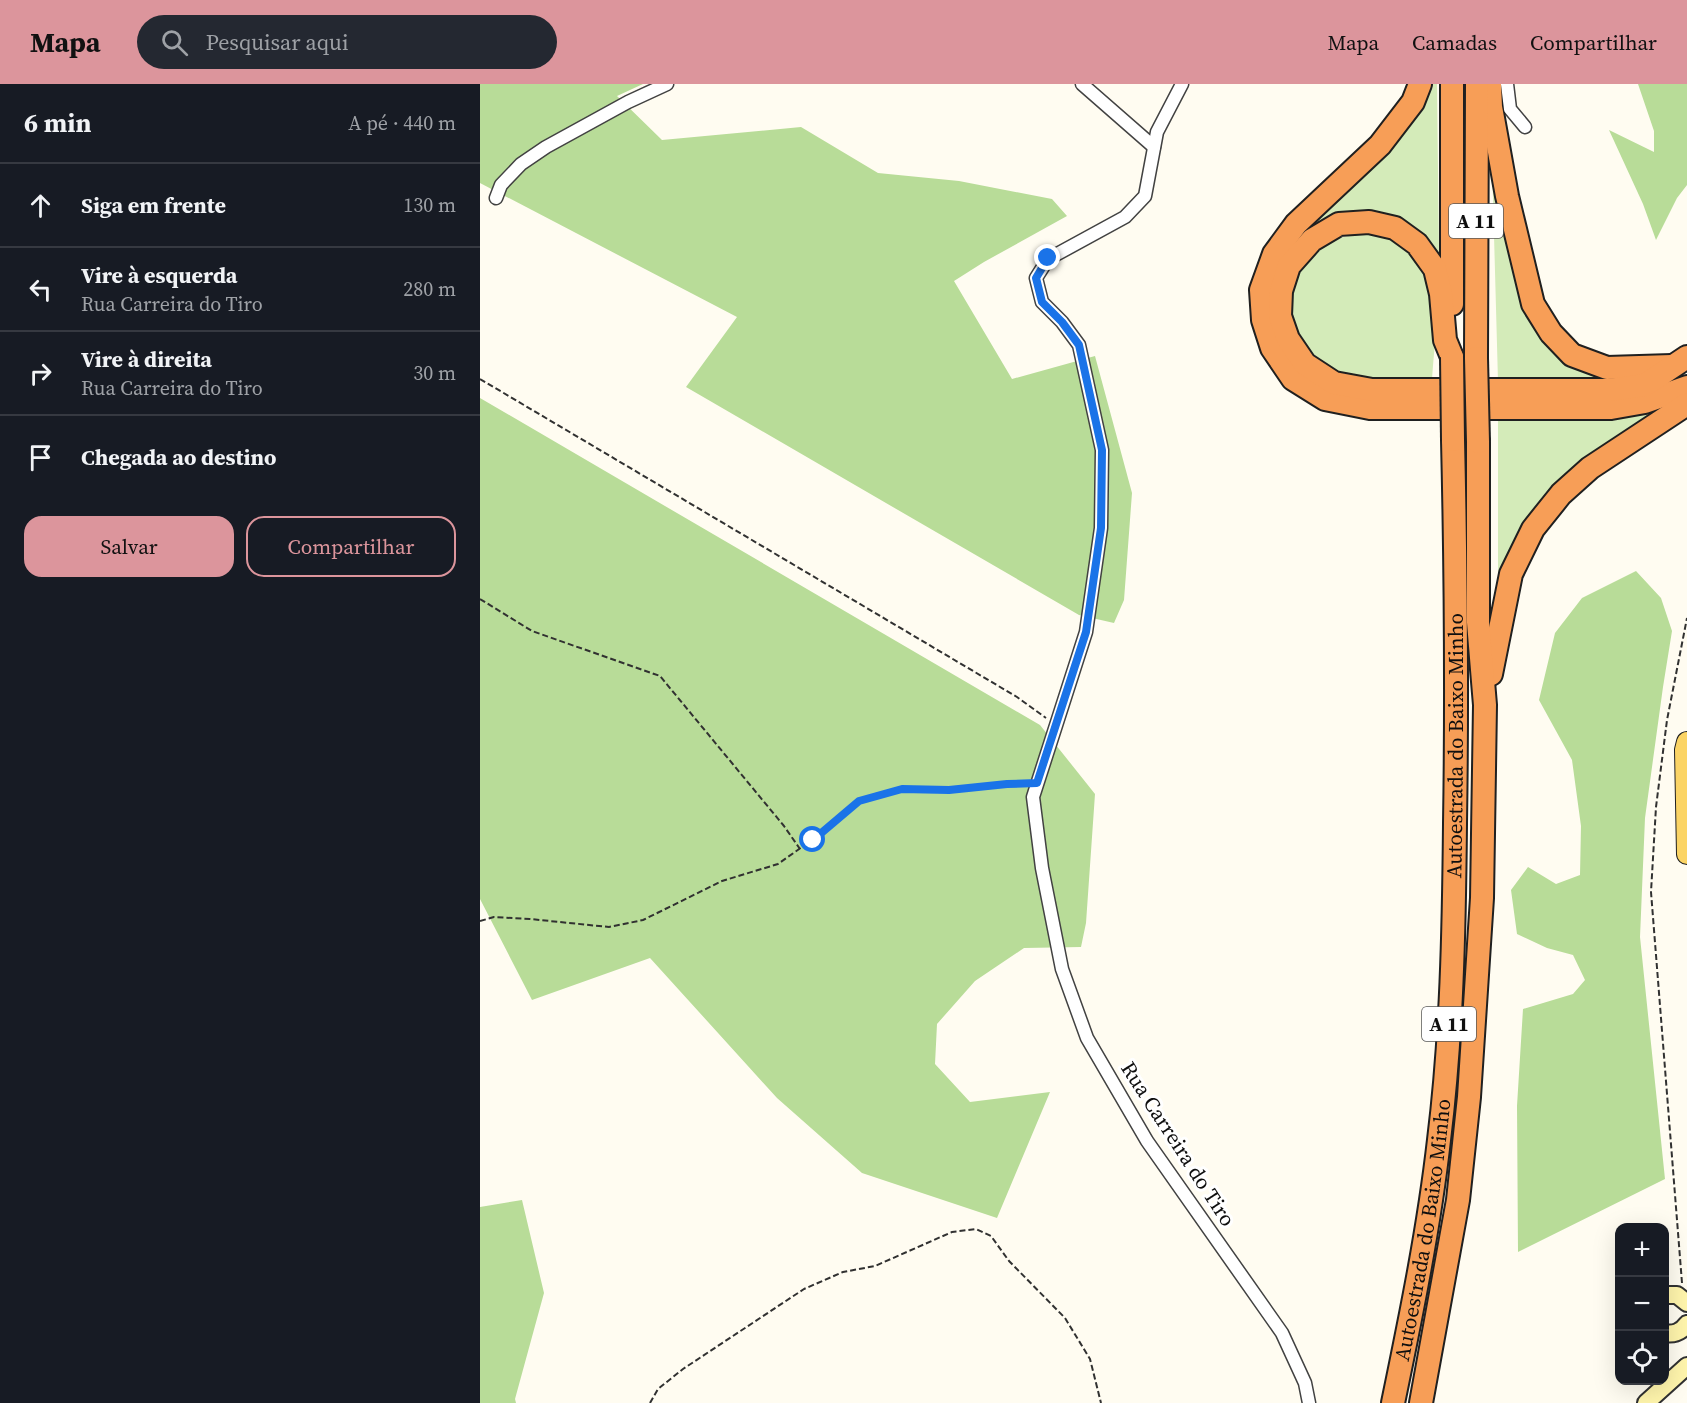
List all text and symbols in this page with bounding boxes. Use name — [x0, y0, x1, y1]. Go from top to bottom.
search box — [137, 15, 557, 69]
text: Mapa — [30, 23, 101, 61]
icon: search — [158, 26, 191, 59]
text: Pesquisar aqui — [206, 27, 348, 57]
text: Mapa — [1327, 28, 1379, 57]
text: Camadas — [1412, 28, 1497, 57]
text: Compartilhar — [1530, 28, 1657, 57]
text: 6 min — [24, 105, 91, 141]
text: A pé · 440 m — [348, 109, 456, 137]
icon: ahead — [24, 189, 57, 222]
text: Siga em frente — [81, 190, 226, 220]
text: 130 m — [403, 191, 456, 219]
road number: A 11 — [1449, 204, 1503, 238]
route end — [1034, 244, 1060, 270]
text: Vire à esquerda — [81, 260, 237, 290]
icon: left — [24, 273, 57, 306]
text: 280 m — [403, 275, 456, 303]
text: Rua Carreira do Tiro — [81, 290, 263, 318]
text: Vire à direita — [81, 344, 212, 374]
icon: right — [24, 357, 57, 390]
text: 30 m — [413, 359, 456, 387]
text: Rua Carreira do Tiro — [81, 374, 263, 402]
icon: arrive — [24, 441, 57, 474]
text: Chegada ao destino — [81, 442, 276, 472]
button: Salvar — [24, 516, 234, 577]
button: Compartilhar — [246, 516, 456, 577]
street label: Autoestrada do Baixo Minho — [1439, 613, 1470, 878]
route start — [799, 826, 825, 852]
road number: A 11 — [1422, 1007, 1476, 1041]
street label: Rua Carreira do Tiro — [1114, 1056, 1243, 1232]
street label: Autoestrada do Baixo Minho — [1387, 1097, 1457, 1363]
map controls — [1615, 1223, 1669, 1385]
button: + — [1615, 1223, 1669, 1277]
button: − — [1615, 1277, 1669, 1331]
button: locate — [1615, 1331, 1669, 1385]

